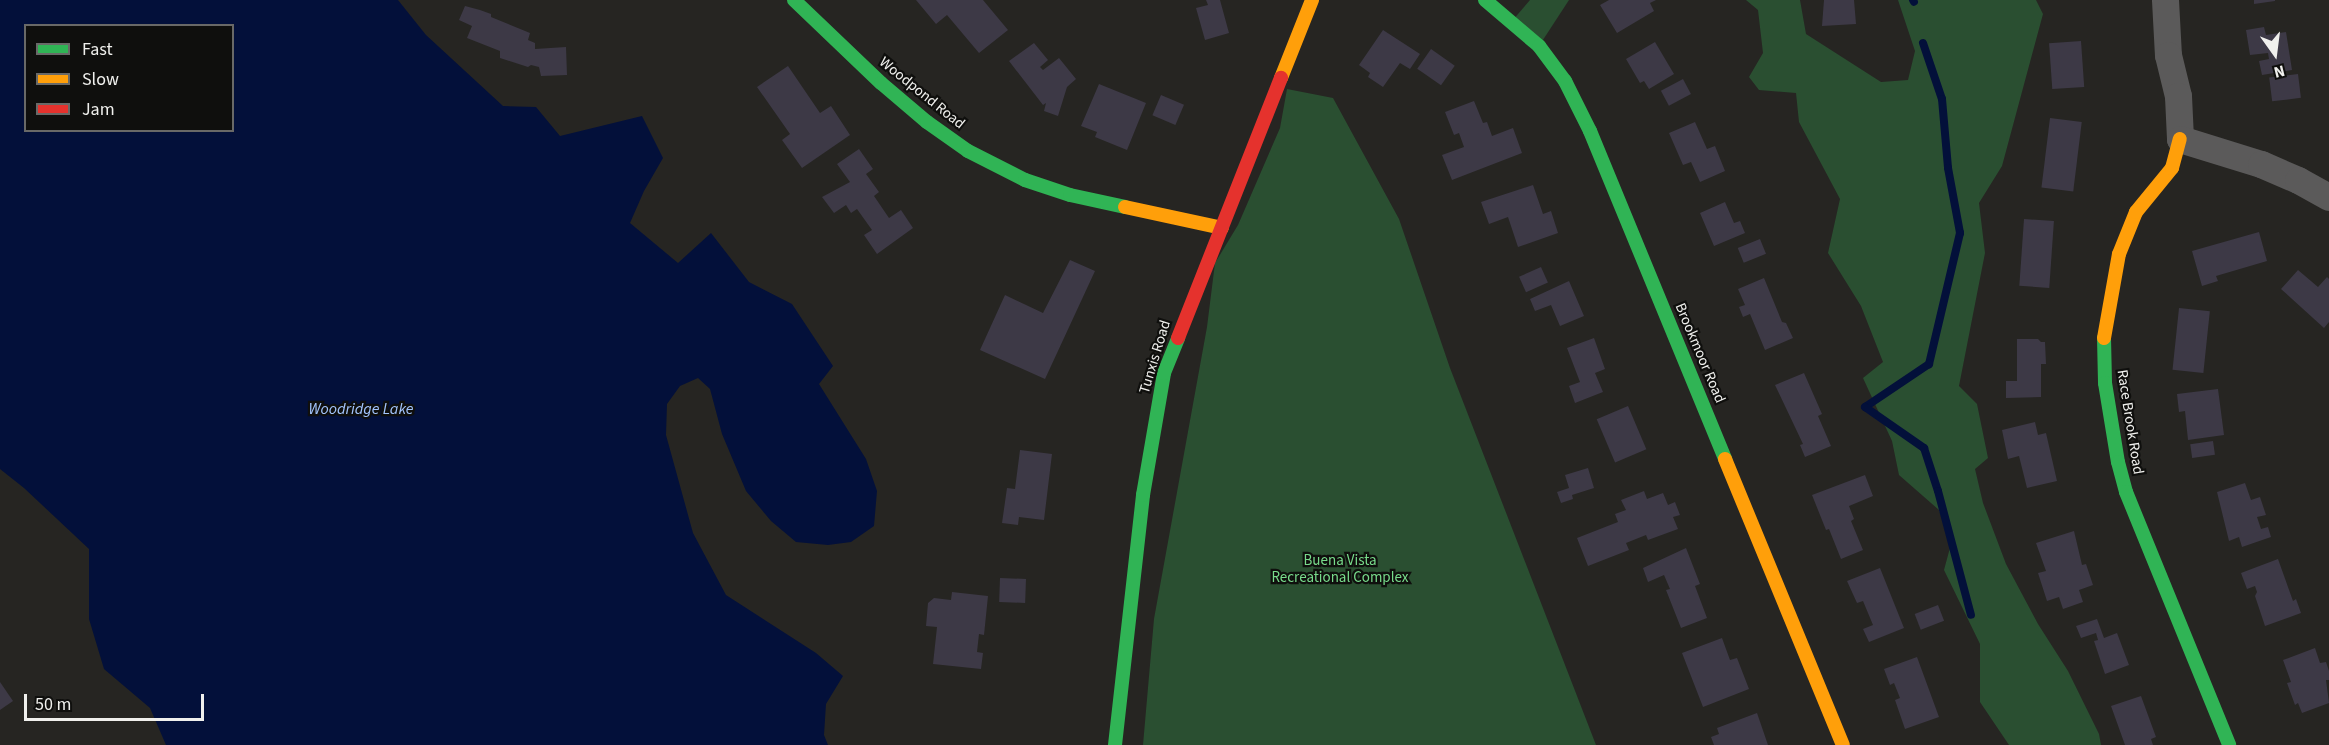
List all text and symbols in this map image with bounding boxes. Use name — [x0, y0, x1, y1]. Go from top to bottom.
legend — [24, 24, 234, 132]
north arrow — [2245, 24, 2305, 84]
text: Fast — [82, 37, 113, 62]
street label: Woodpond Road — [876, 53, 968, 133]
text: N — [2272, 60, 2287, 83]
text: Slow — [82, 67, 119, 92]
text: Jam — [82, 97, 115, 122]
street label: Brookmoor Road — [1671, 300, 1729, 406]
street label: Tunxis Road — [1135, 318, 1175, 396]
street label: Race Brook Road — [2113, 368, 2147, 476]
water label: Woodridge Lake — [309, 399, 413, 419]
park label: Buena Vista Recreational Complex — [1271, 551, 1409, 586]
scale bar — [27, 682, 207, 720]
text: 50 m — [35, 692, 71, 717]

